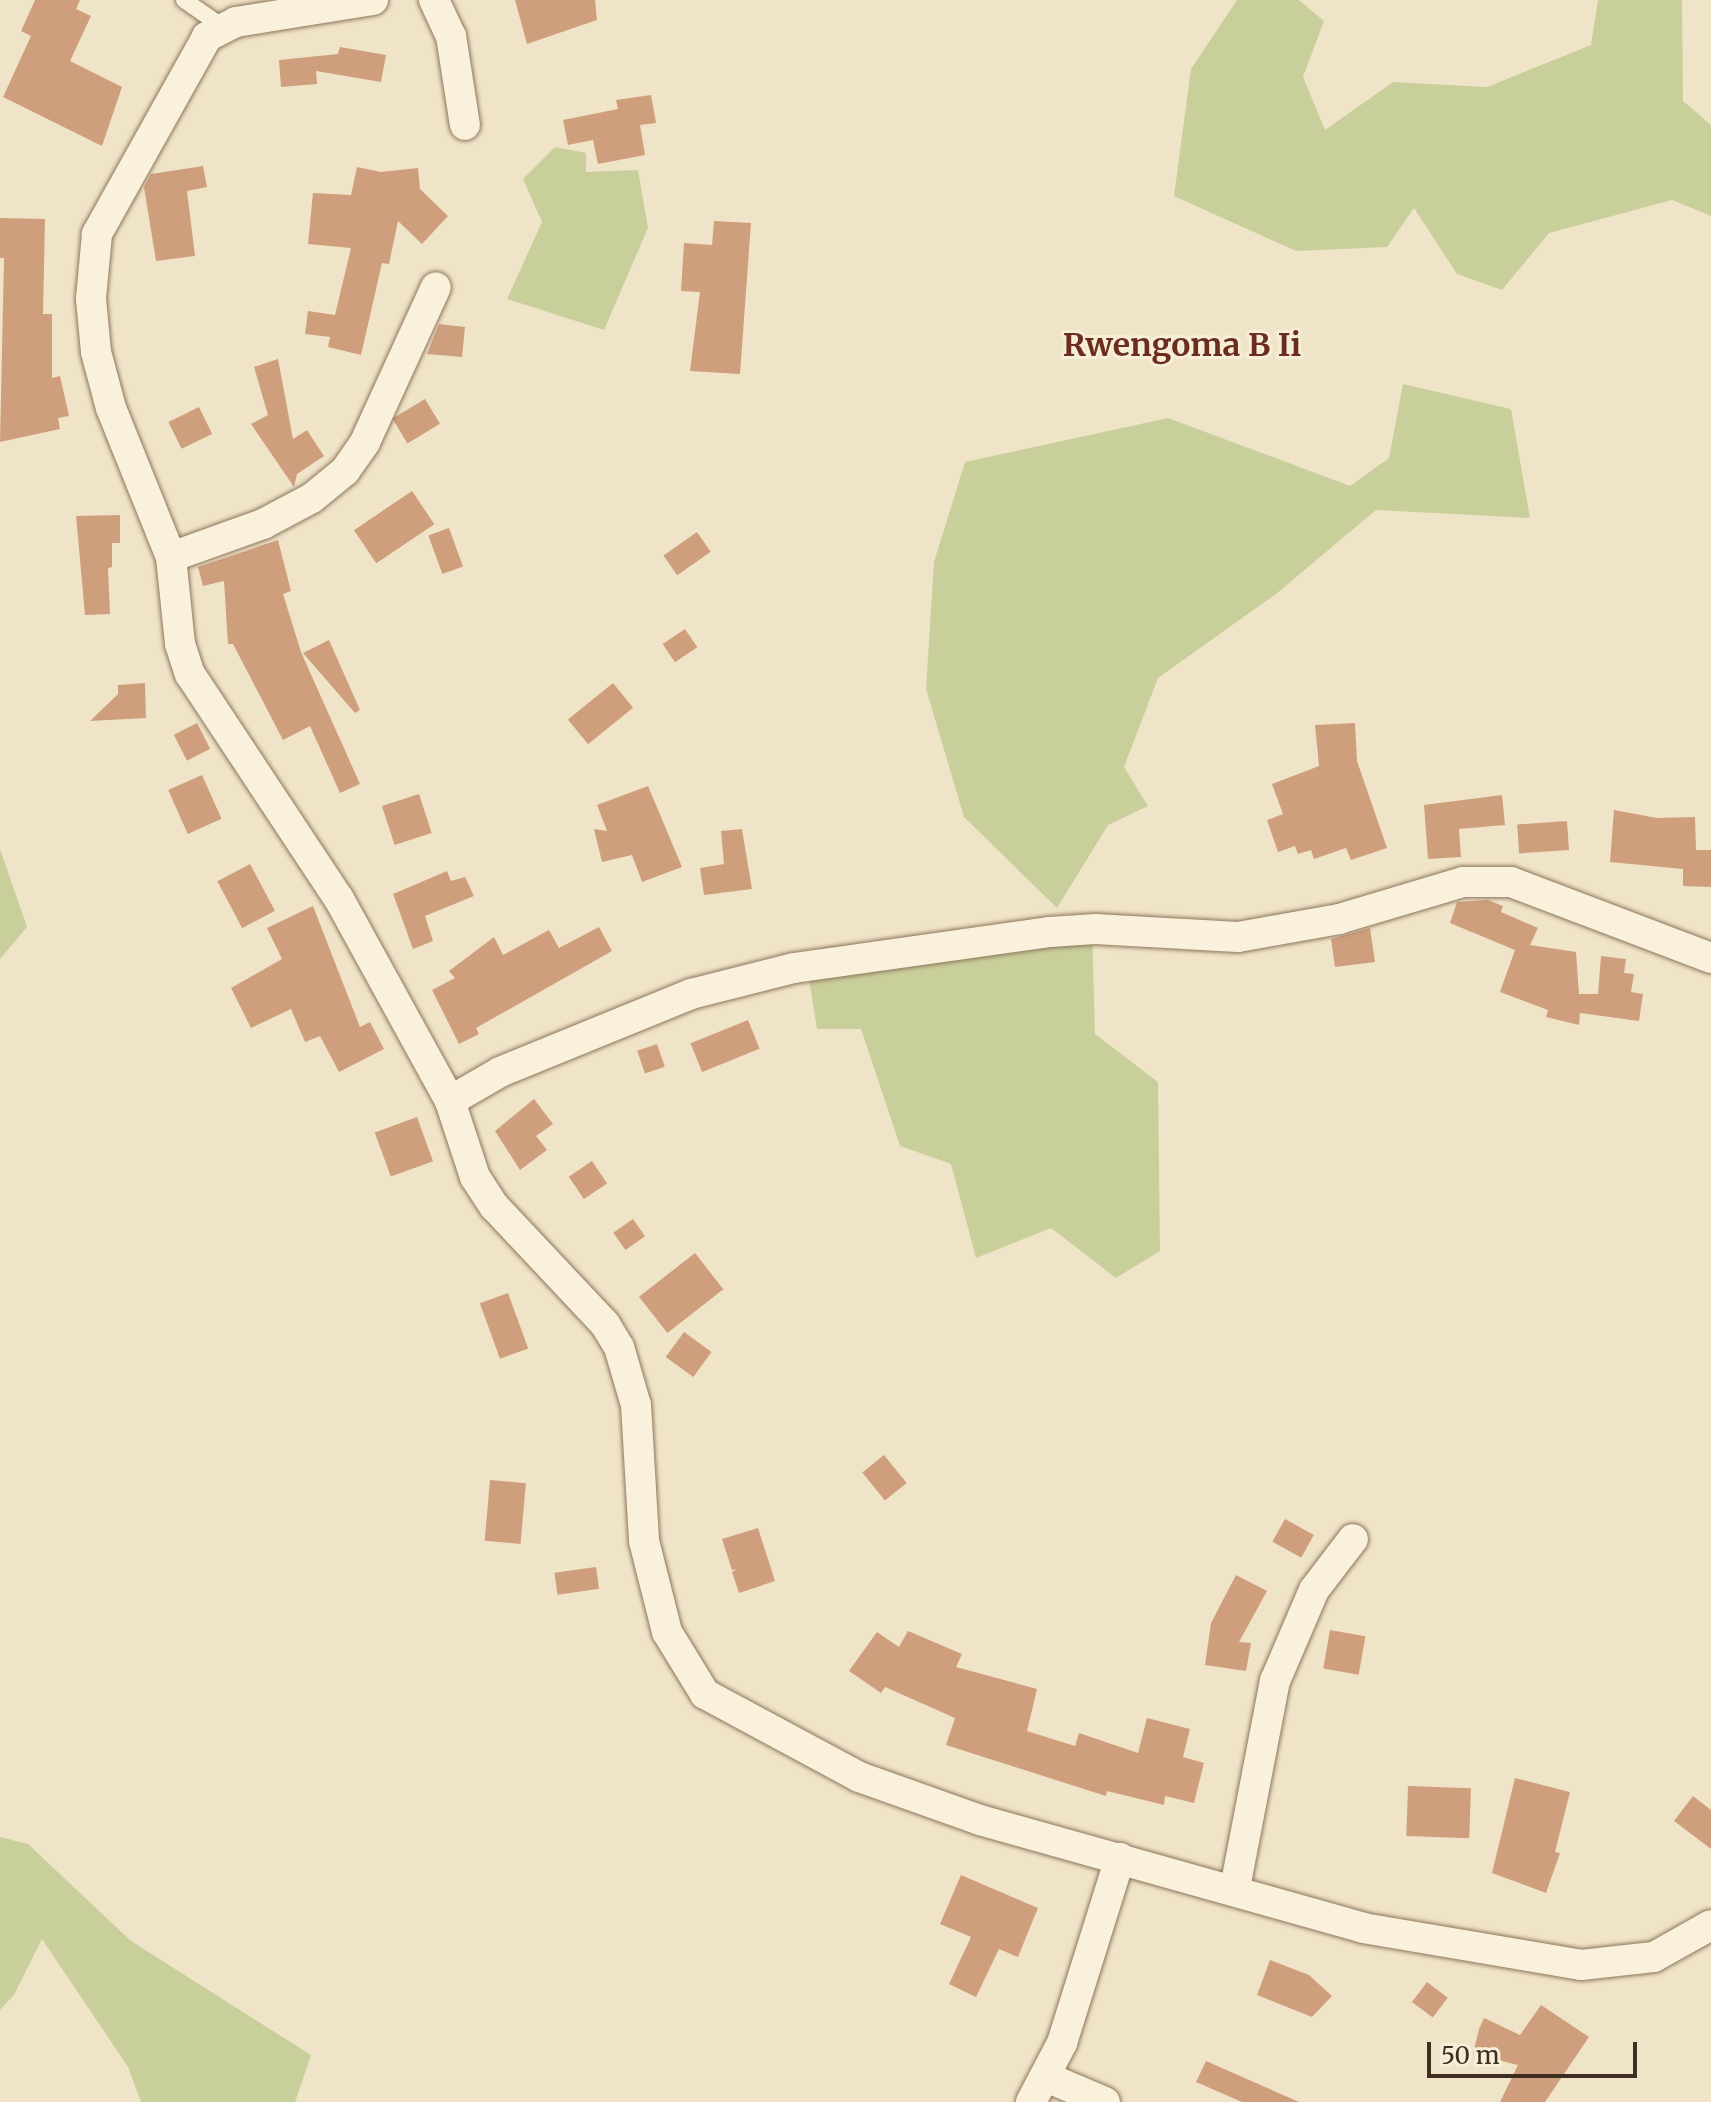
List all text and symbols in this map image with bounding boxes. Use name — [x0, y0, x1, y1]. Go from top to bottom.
district label: Rwengoma B Ii — [1063, 326, 1301, 364]
scale bar — [1431, 2026, 1641, 2076]
text: 50 m — [1441, 2040, 1500, 2071]

